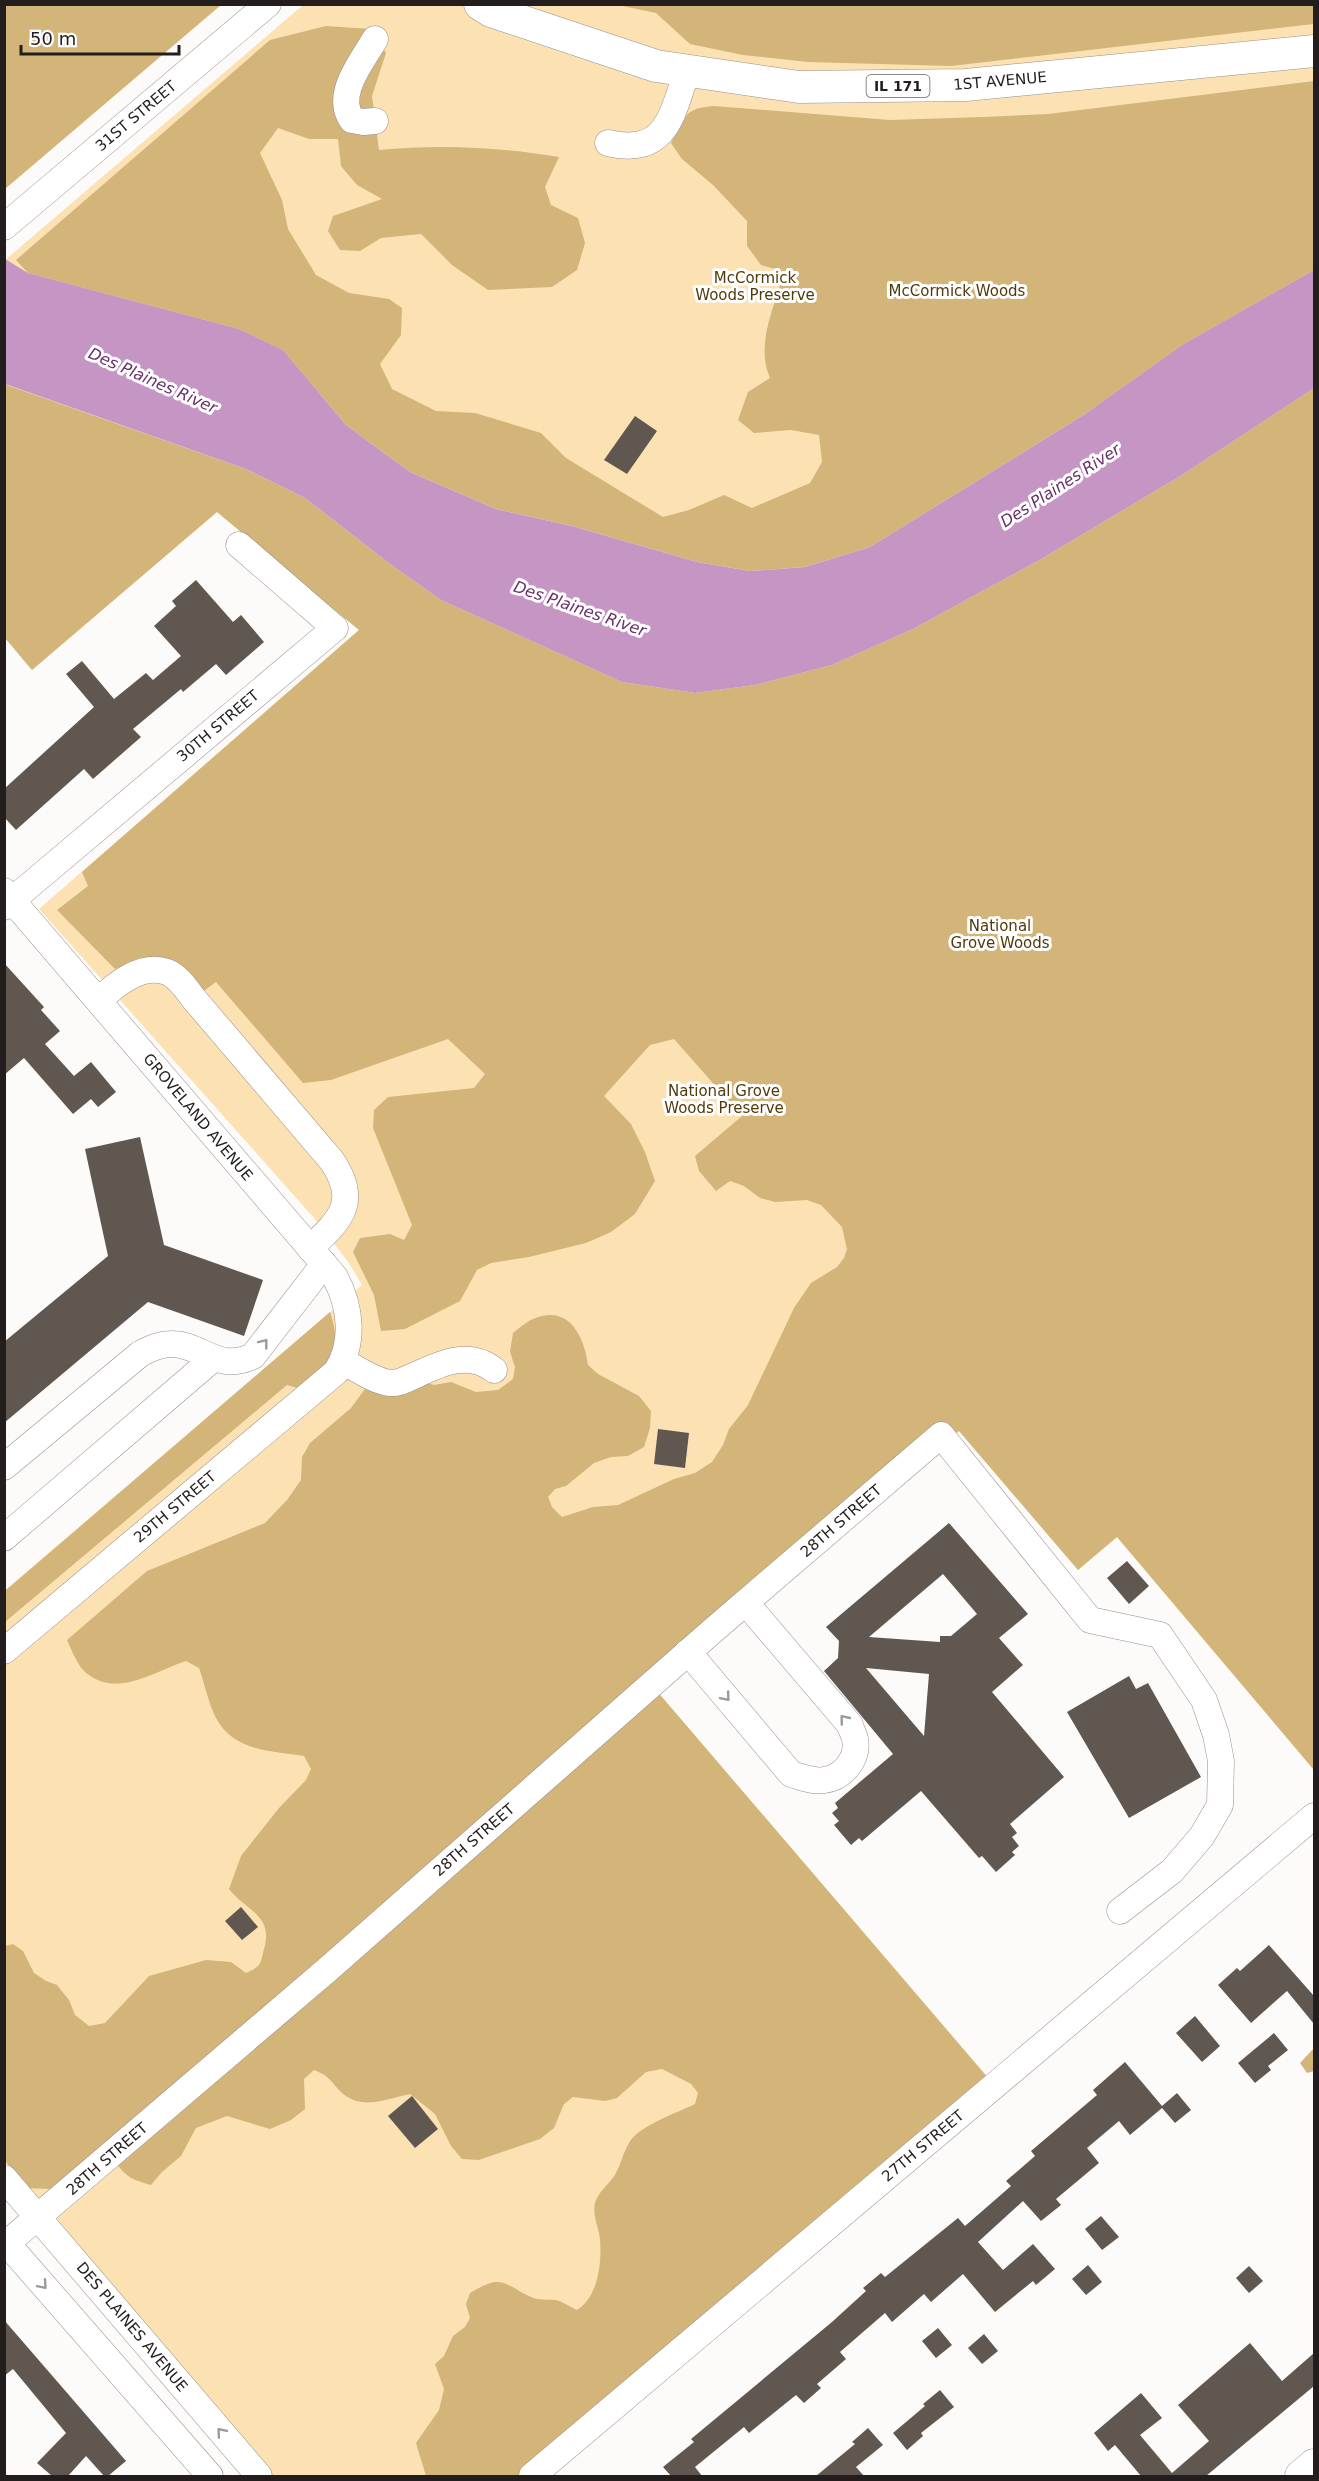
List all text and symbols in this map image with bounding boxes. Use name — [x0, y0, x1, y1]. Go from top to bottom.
scale bar — [21, 18, 178, 56]
text: 50 m — [30, 28, 76, 49]
street label: 1ST AVENUE — [953, 68, 1047, 94]
road number: IL 171 — [866, 75, 930, 97]
street label: 31ST STREET — [92, 77, 181, 155]
park label: McCormick Woods Preserve — [695, 269, 815, 304]
park label: McCormick Woods — [889, 282, 1026, 300]
water label: Des Plaines River — [86, 344, 221, 418]
water label: Des Plaines River — [997, 439, 1125, 531]
water label: Des Plaines River — [511, 577, 650, 641]
street label: 30TH STREET — [173, 686, 263, 766]
park label: National Grove Woods — [950, 917, 1050, 952]
street label: GROVELAND AVENUE — [140, 1050, 256, 1184]
park label: National Grove Woods Preserve — [664, 1082, 784, 1117]
one-way arrow — [257, 1339, 268, 1350]
street label: 29TH STREET — [130, 1467, 220, 1547]
street label: 28TH STREET — [797, 1480, 886, 1561]
one-way arrow — [719, 1690, 730, 1701]
one-way arrow — [840, 1715, 851, 1726]
street label: 28TH STREET — [430, 1799, 519, 1880]
street label: 27TH STREET — [878, 2106, 968, 2186]
street label: 28TH STREET — [63, 2118, 152, 2199]
street label: DES PLAINES AVENUE — [73, 2259, 191, 2395]
one-way arrow — [36, 2278, 47, 2288]
one-way arrow — [217, 2428, 228, 2439]

